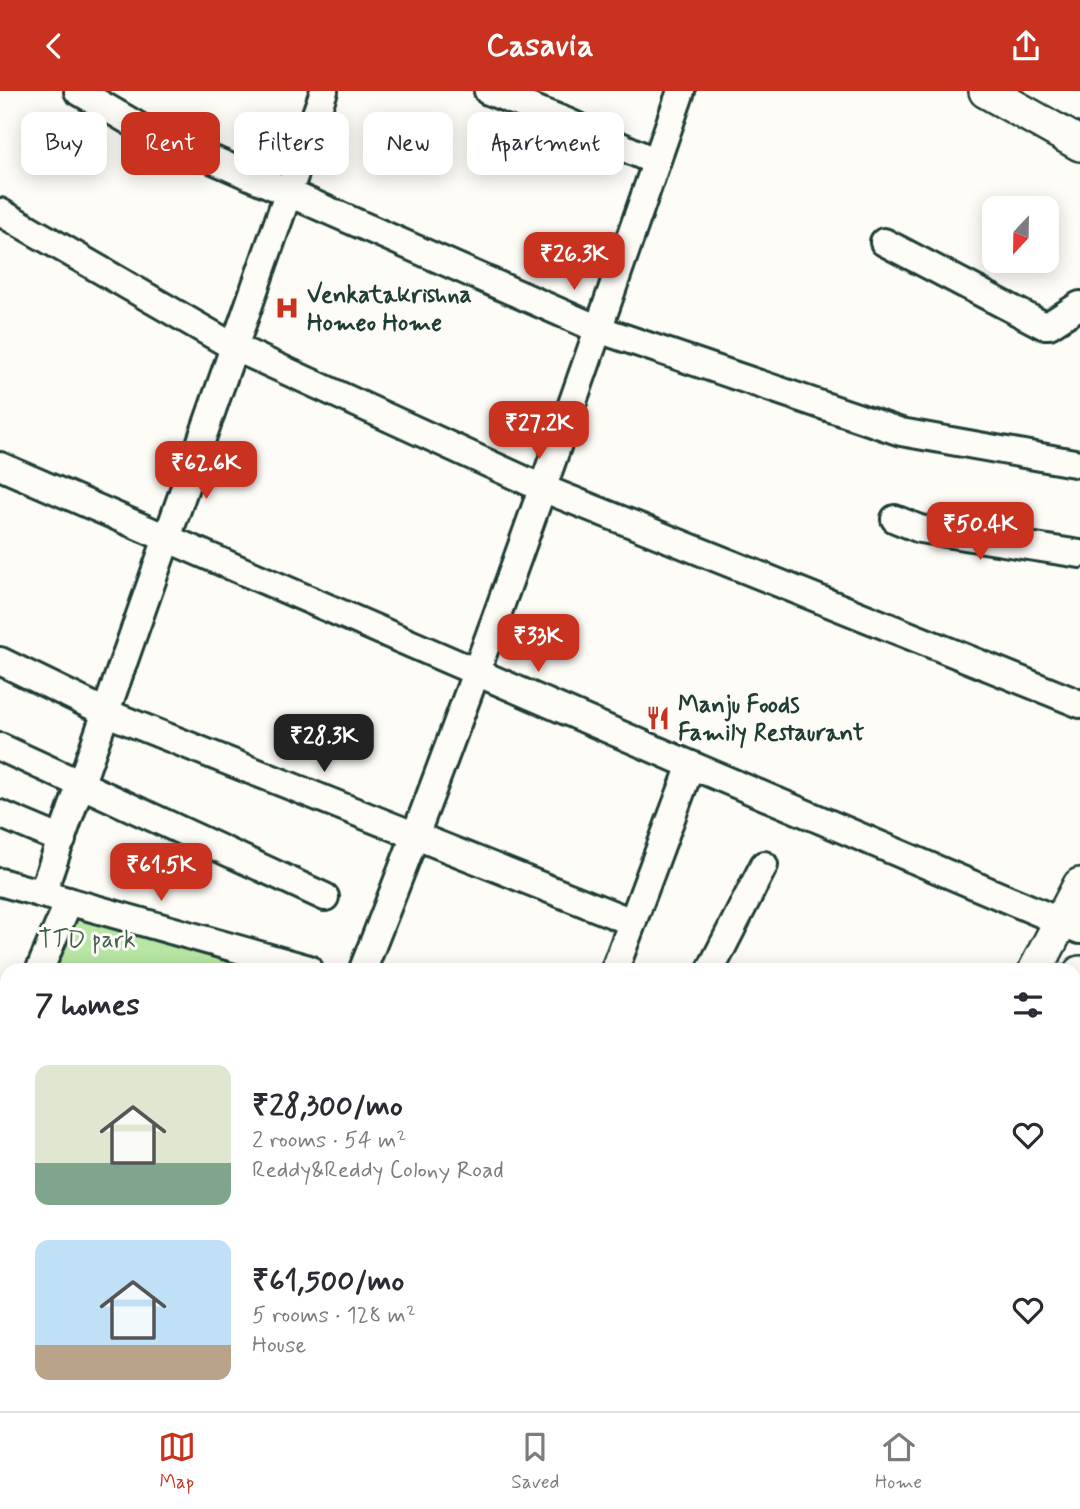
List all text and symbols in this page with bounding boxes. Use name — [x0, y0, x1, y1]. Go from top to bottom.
text: Casavia — [486, 25, 594, 67]
icon: back — [35, 27, 73, 65]
icon: share — [1007, 27, 1045, 65]
chip: Buy — [21, 112, 107, 175]
chip: Rent — [121, 112, 220, 175]
chip: Filters — [234, 112, 349, 175]
chip: New — [363, 112, 453, 175]
chip: Apartment — [467, 112, 624, 175]
north arrow — [982, 196, 1059, 273]
map controls — [982, 196, 1059, 273]
pin: ₹26.3K — [517, 233, 631, 292]
text: ₹26.3K — [540, 240, 608, 270]
place label: Venkatakrishna Homeo Home — [307, 280, 472, 339]
hospital icon: Venkatakrishna Homeo Home — [273, 294, 301, 322]
pin: ₹27.2K — [482, 401, 596, 461]
text: ₹27.2K — [505, 409, 573, 439]
pin: ₹62.6K — [149, 441, 263, 501]
text: ₹62.6K — [171, 449, 241, 479]
pin: ₹50.4K — [923, 503, 1037, 562]
text: ₹50.4K — [943, 510, 1017, 540]
pin: ₹33K — [497, 615, 579, 674]
text: ₹33K — [513, 622, 563, 652]
place label: Manju Foods Family Restaurant — [678, 690, 865, 749]
restaurant icon: Manju Foods Family Restaurant — [644, 704, 672, 732]
pin: ₹28.3K — [267, 715, 381, 774]
text: ₹28.3K — [290, 722, 358, 752]
pin: ₹61.5K — [104, 843, 218, 903]
text: ₹61.5K — [126, 851, 196, 881]
park label: TTD park — [38, 925, 136, 956]
text: 7 homes — [35, 986, 140, 1025]
icon: filters — [1009, 986, 1047, 1024]
text: ₹28,300/mo — [252, 1087, 403, 1126]
icon: home — [91, 1093, 175, 1177]
icon: heart — [1009, 1116, 1047, 1154]
text: 2 rooms · 54 m² — [252, 1126, 406, 1156]
text: Reddy&Reddy Colony Road — [252, 1156, 504, 1186]
text: ₹61,500/mo — [252, 1262, 404, 1301]
icon: home — [91, 1268, 175, 1352]
icon: heart — [1009, 1291, 1047, 1329]
text: 5 rooms · 128 m² — [252, 1301, 416, 1331]
text: House — [252, 1331, 306, 1361]
tab: Map — [158, 1428, 196, 1495]
tab: Saved — [511, 1428, 559, 1495]
tab: Home — [875, 1428, 922, 1495]

